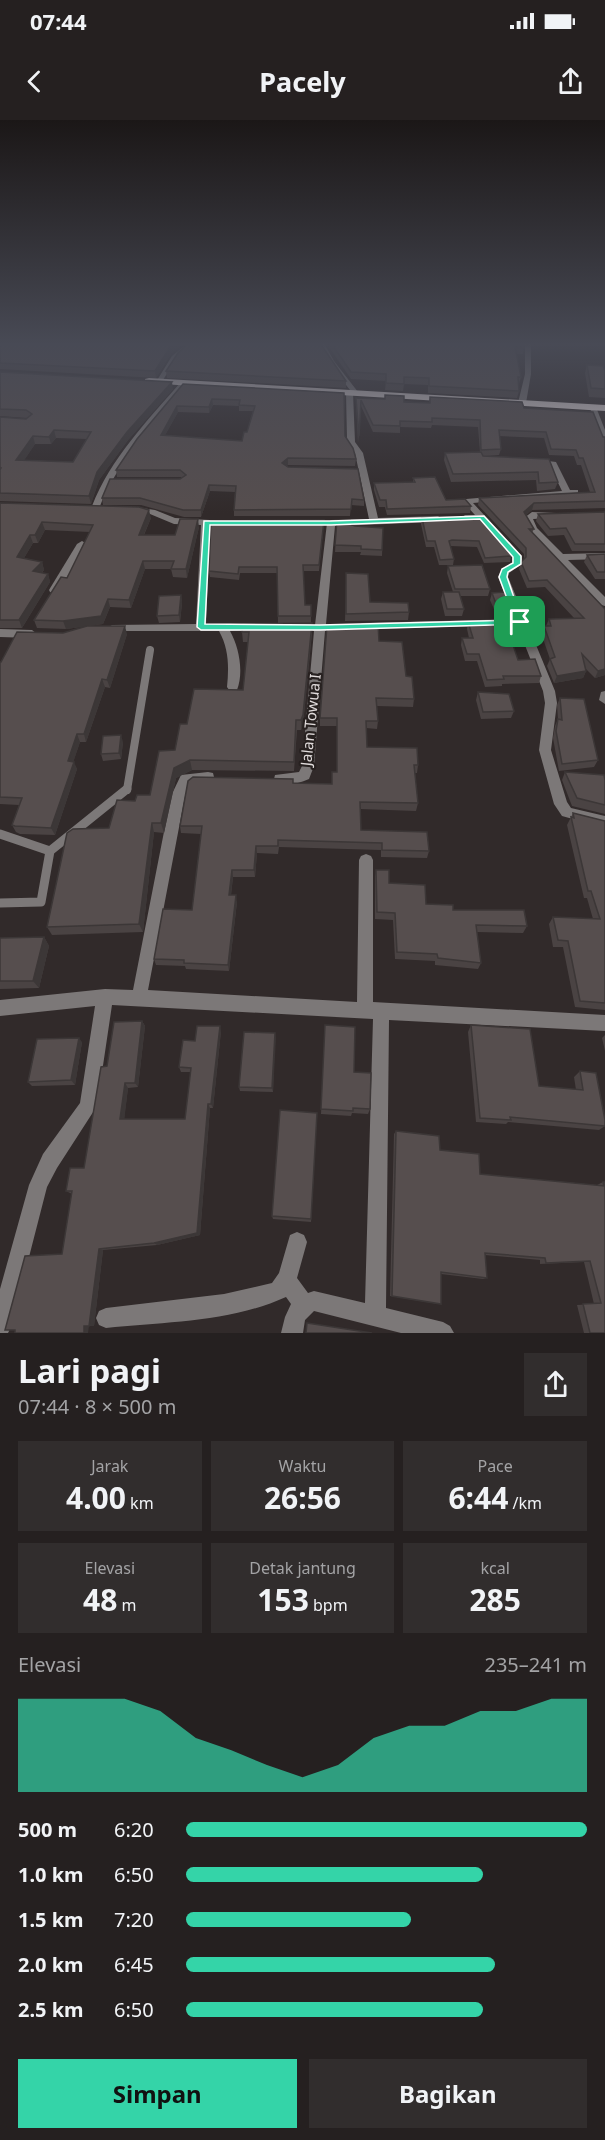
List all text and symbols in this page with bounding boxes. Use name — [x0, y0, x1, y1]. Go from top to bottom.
text: 07:44 — [30, 6, 87, 36]
text: Pacely — [259, 63, 346, 100]
icon: back — [18, 65, 51, 98]
icon: share — [554, 65, 587, 98]
pin — [494, 596, 545, 647]
icon: arrive — [503, 605, 536, 638]
street label: Jalan Towua I — [295, 673, 325, 769]
text: Lari pagi — [18, 1348, 161, 1393]
button: share — [524, 1353, 587, 1416]
text: 07:44 · 8 × 500 m — [18, 1393, 176, 1420]
text: Jarak — [91, 1455, 128, 1477]
text: Waktu — [279, 1455, 326, 1477]
text: Pace — [477, 1455, 513, 1477]
text: 4.00 — [66, 1477, 126, 1518]
text: 26:56 — [264, 1477, 341, 1518]
text: 6:44 — [448, 1477, 508, 1518]
text: km — [126, 1492, 154, 1514]
text: /km — [508, 1492, 542, 1514]
text: Elevasi — [85, 1557, 135, 1579]
text: Detak jantung — [249, 1557, 356, 1579]
text: kcal — [481, 1557, 510, 1579]
text: 48 — [83, 1579, 117, 1620]
text: 153 — [257, 1579, 309, 1620]
text: 285 — [469, 1579, 521, 1620]
text: m — [117, 1594, 137, 1616]
text: bpm — [309, 1594, 348, 1616]
text: Elevasi — [18, 1651, 81, 1678]
text: 235–241 m — [484, 1651, 587, 1678]
text: 500 m — [18, 1816, 77, 1843]
text: 6:20 — [114, 1816, 154, 1843]
text: 1.0 km — [18, 1861, 84, 1888]
text: 6:50 — [114, 1861, 154, 1888]
text: 1.5 km — [18, 1906, 84, 1933]
text: 7:20 — [114, 1906, 154, 1933]
text: 2.0 km — [18, 1951, 84, 1978]
text: 6:45 — [114, 1951, 154, 1978]
text: 2.5 km — [18, 1996, 84, 2023]
text: 6:50 — [114, 1996, 154, 2023]
button: Simpan — [18, 2059, 297, 2128]
button: Bagikan — [309, 2059, 587, 2128]

